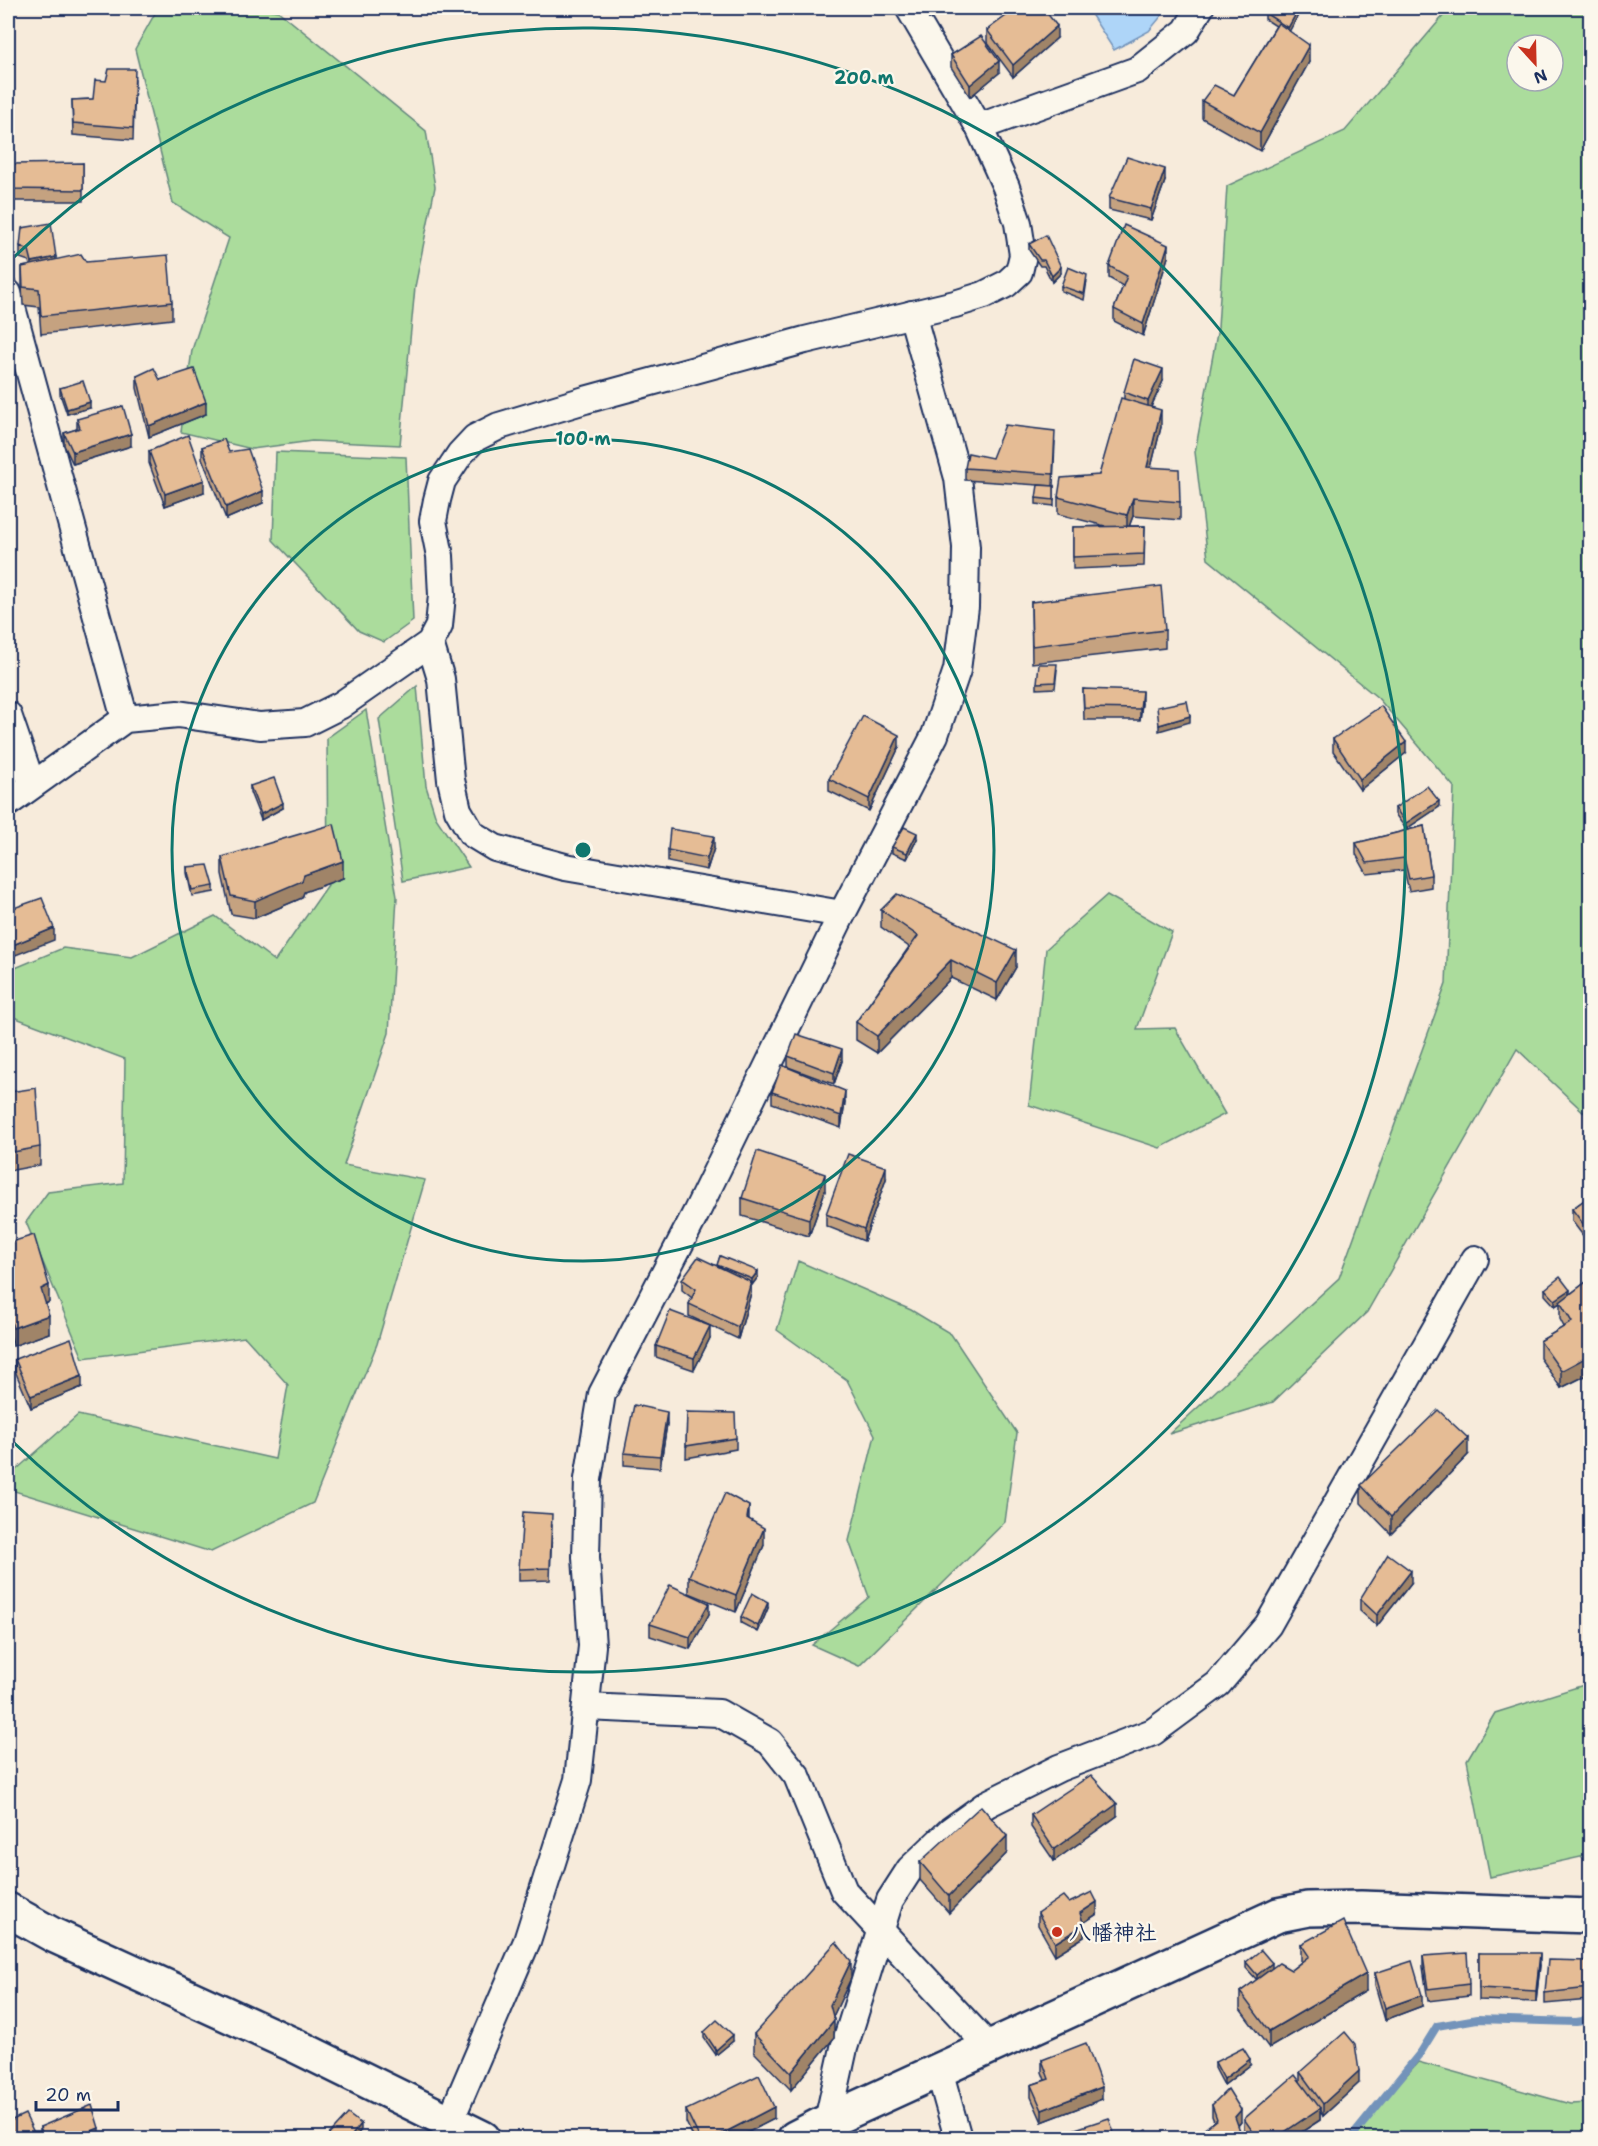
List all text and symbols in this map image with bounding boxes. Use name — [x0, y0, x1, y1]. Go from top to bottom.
north arrow — [1505, 33, 1565, 93]
text: N — [1531, 64, 1550, 89]
text: 200 m — [834, 66, 895, 90]
text: 100 m — [555, 427, 611, 451]
centre of rings — [573, 840, 593, 860]
place label: 八幡神社 — [1069, 1918, 1157, 1947]
marker: 八幡神社 — [1050, 1925, 1064, 1939]
scale bar — [36, 2074, 118, 2112]
text: 20 m — [45, 2083, 91, 2107]

